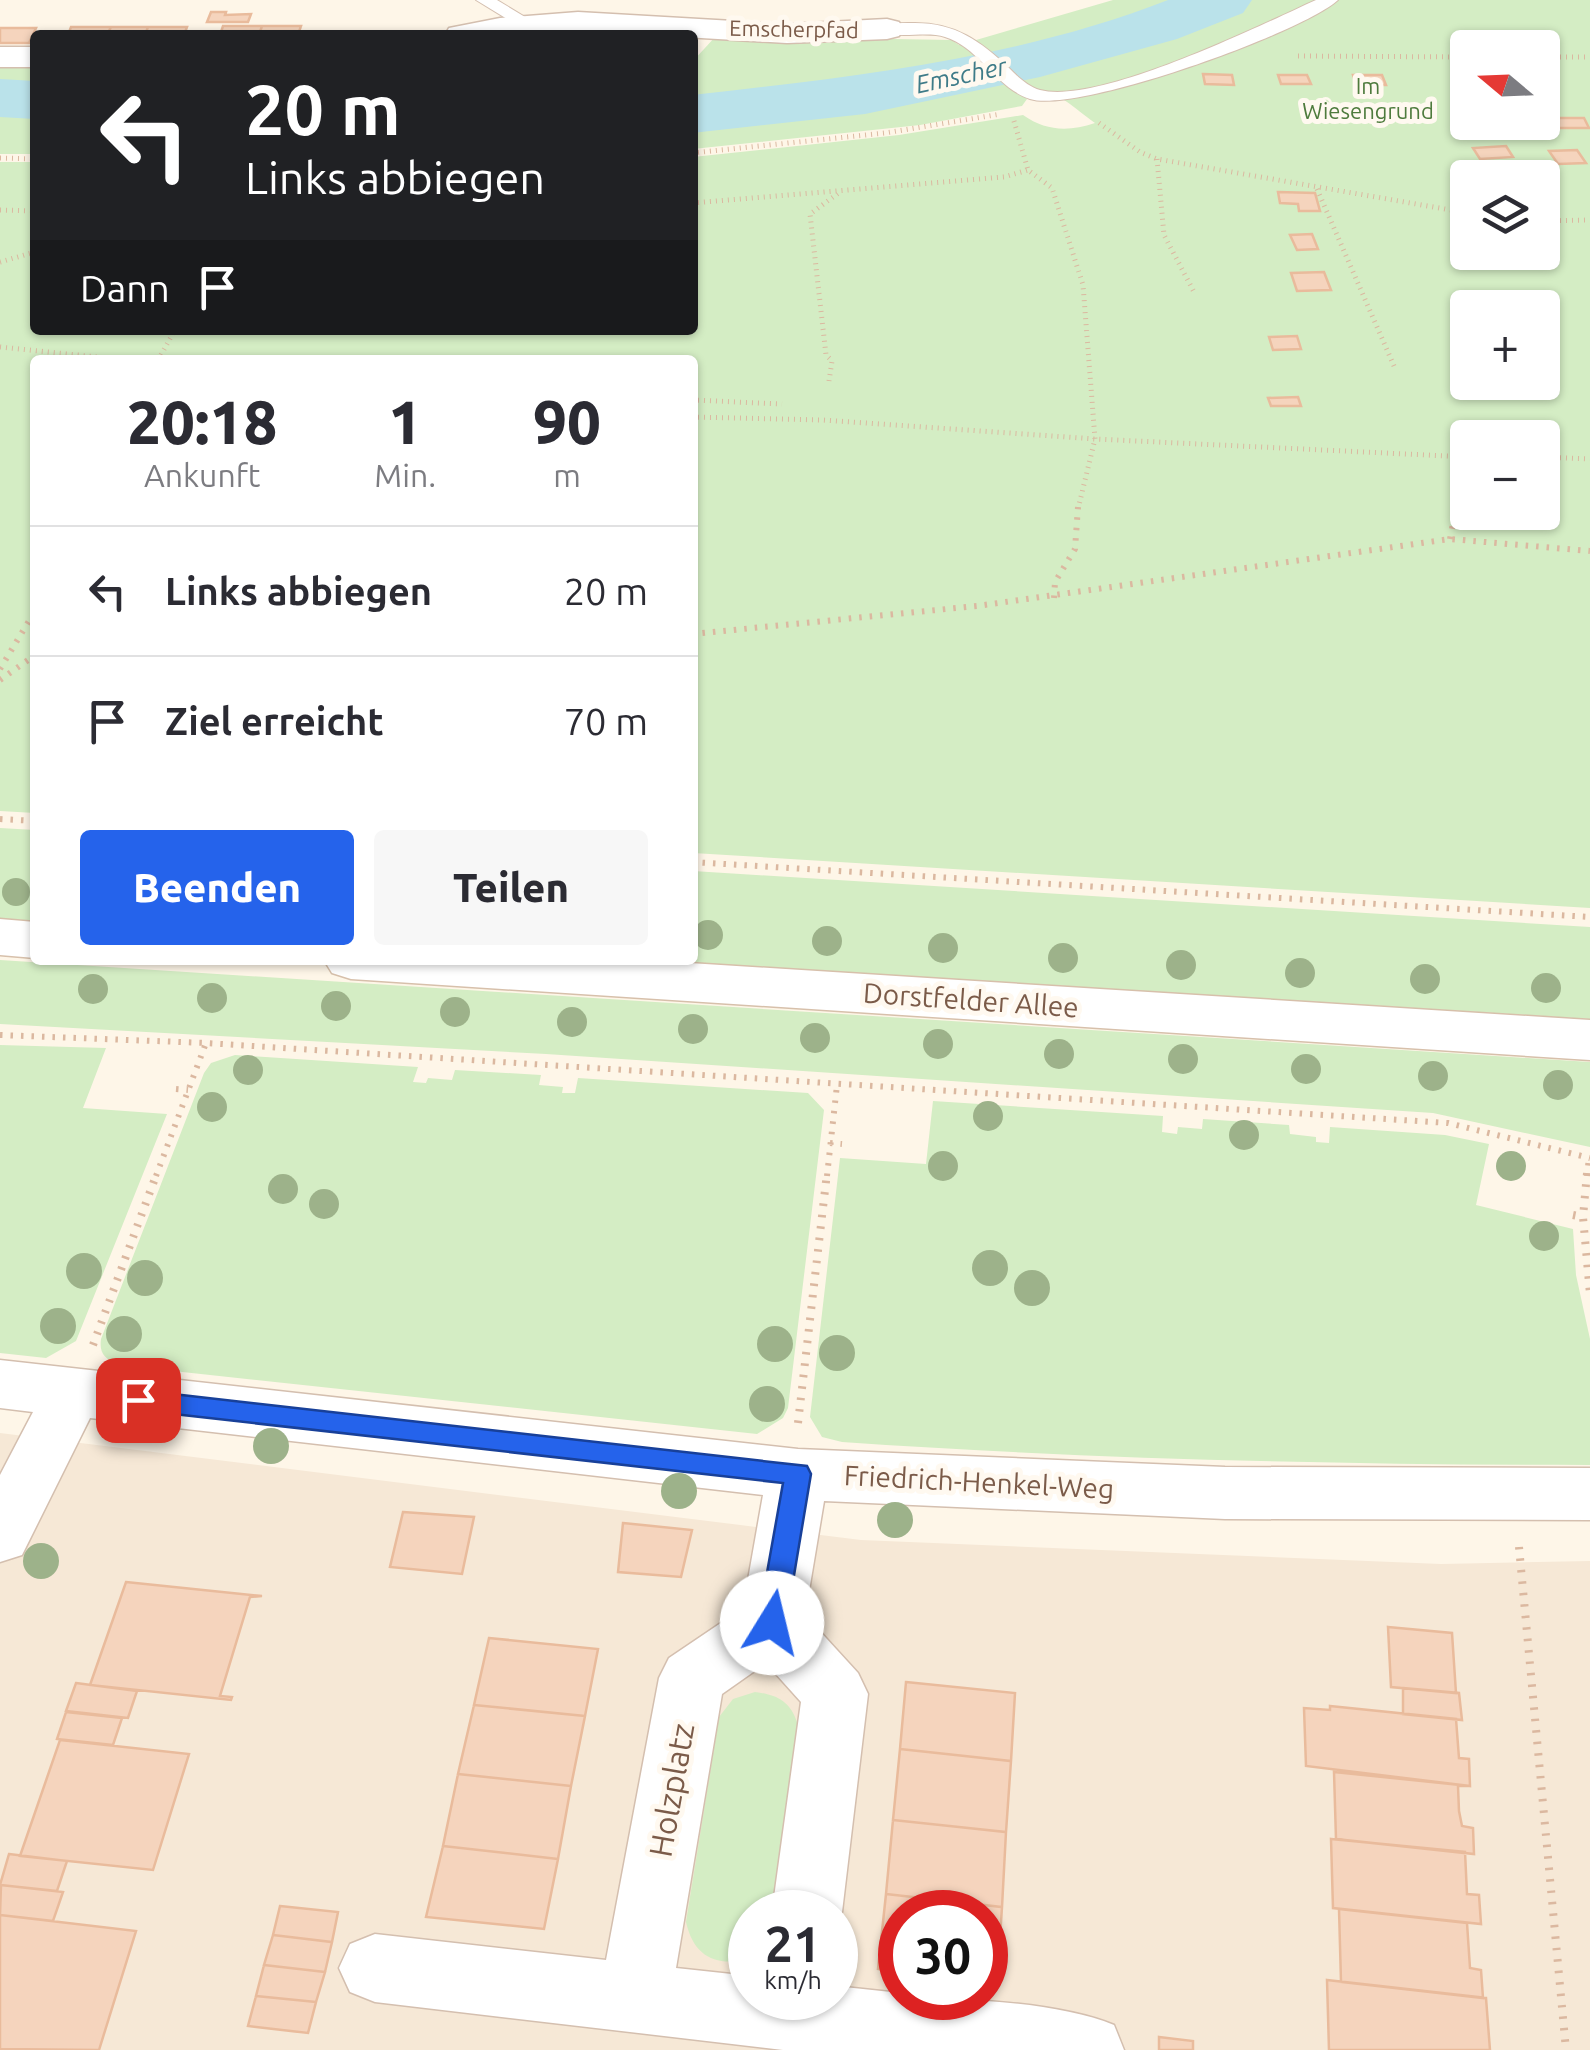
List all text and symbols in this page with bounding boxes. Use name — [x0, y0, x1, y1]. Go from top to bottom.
street label: Emscherpfad — [729, 15, 859, 42]
north arrow — [1450, 30, 1560, 140]
map controls — [1450, 30, 1560, 530]
water label: Emscher — [913, 51, 1011, 98]
icon: left — [80, 70, 210, 200]
text: 20 m — [245, 70, 401, 148]
park label: Im Wiesengrund — [1302, 73, 1434, 123]
text: Links abbiegen — [245, 152, 545, 203]
button: layers — [1450, 160, 1560, 270]
icon: arrive — [190, 260, 245, 315]
text: Dann — [80, 267, 170, 309]
button: + — [1450, 290, 1560, 400]
text: 20:18 — [127, 388, 277, 455]
text: 1 — [388, 388, 422, 455]
text: 90 — [533, 388, 601, 455]
button: − — [1450, 420, 1560, 530]
text: Ankunft — [144, 457, 260, 493]
text: Min. — [374, 457, 436, 493]
text: m — [553, 457, 581, 493]
icon: left — [80, 564, 135, 619]
text: Links abbiegen — [165, 570, 432, 612]
text: 20 m — [564, 570, 648, 612]
icon: arrive — [80, 694, 135, 749]
text: Ziel erreicht — [165, 700, 384, 742]
text: 70 m — [564, 700, 648, 742]
button: Beenden — [80, 830, 354, 945]
button: Teilen — [374, 830, 648, 945]
street label: Dorstfelder Allee — [862, 977, 1080, 1022]
pin — [96, 1358, 181, 1443]
icon: arrive — [111, 1373, 166, 1428]
street label: Friedrich-Henkel-Weg — [843, 1459, 1115, 1504]
position arrow — [720, 1571, 824, 1675]
street label: Holzplatz — [642, 1720, 700, 1859]
speed limit sign: 30 — [878, 1890, 1008, 2020]
text: 21 — [765, 1915, 821, 1971]
text: km/h — [764, 1966, 822, 1994]

